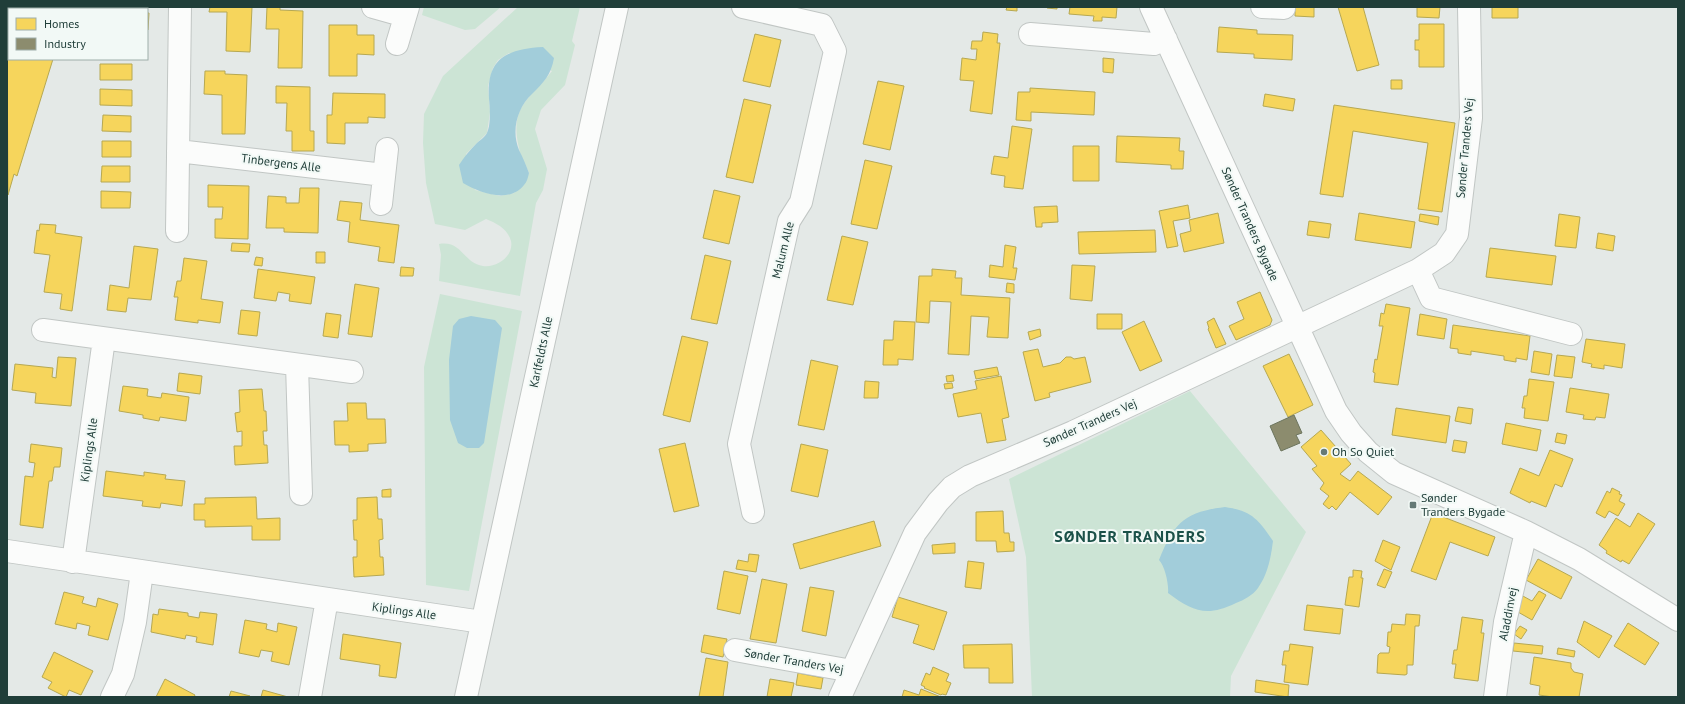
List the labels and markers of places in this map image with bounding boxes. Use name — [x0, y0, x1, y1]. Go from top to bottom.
place label: Oh So Quiet — [1332, 444, 1394, 459]
marker: Oh So Quiet — [1319, 447, 1329, 457]
place label: Sønder Tranders Bygade — [1421, 490, 1505, 519]
marker: Sønder Tranders Bygade — [1408, 500, 1418, 510]

